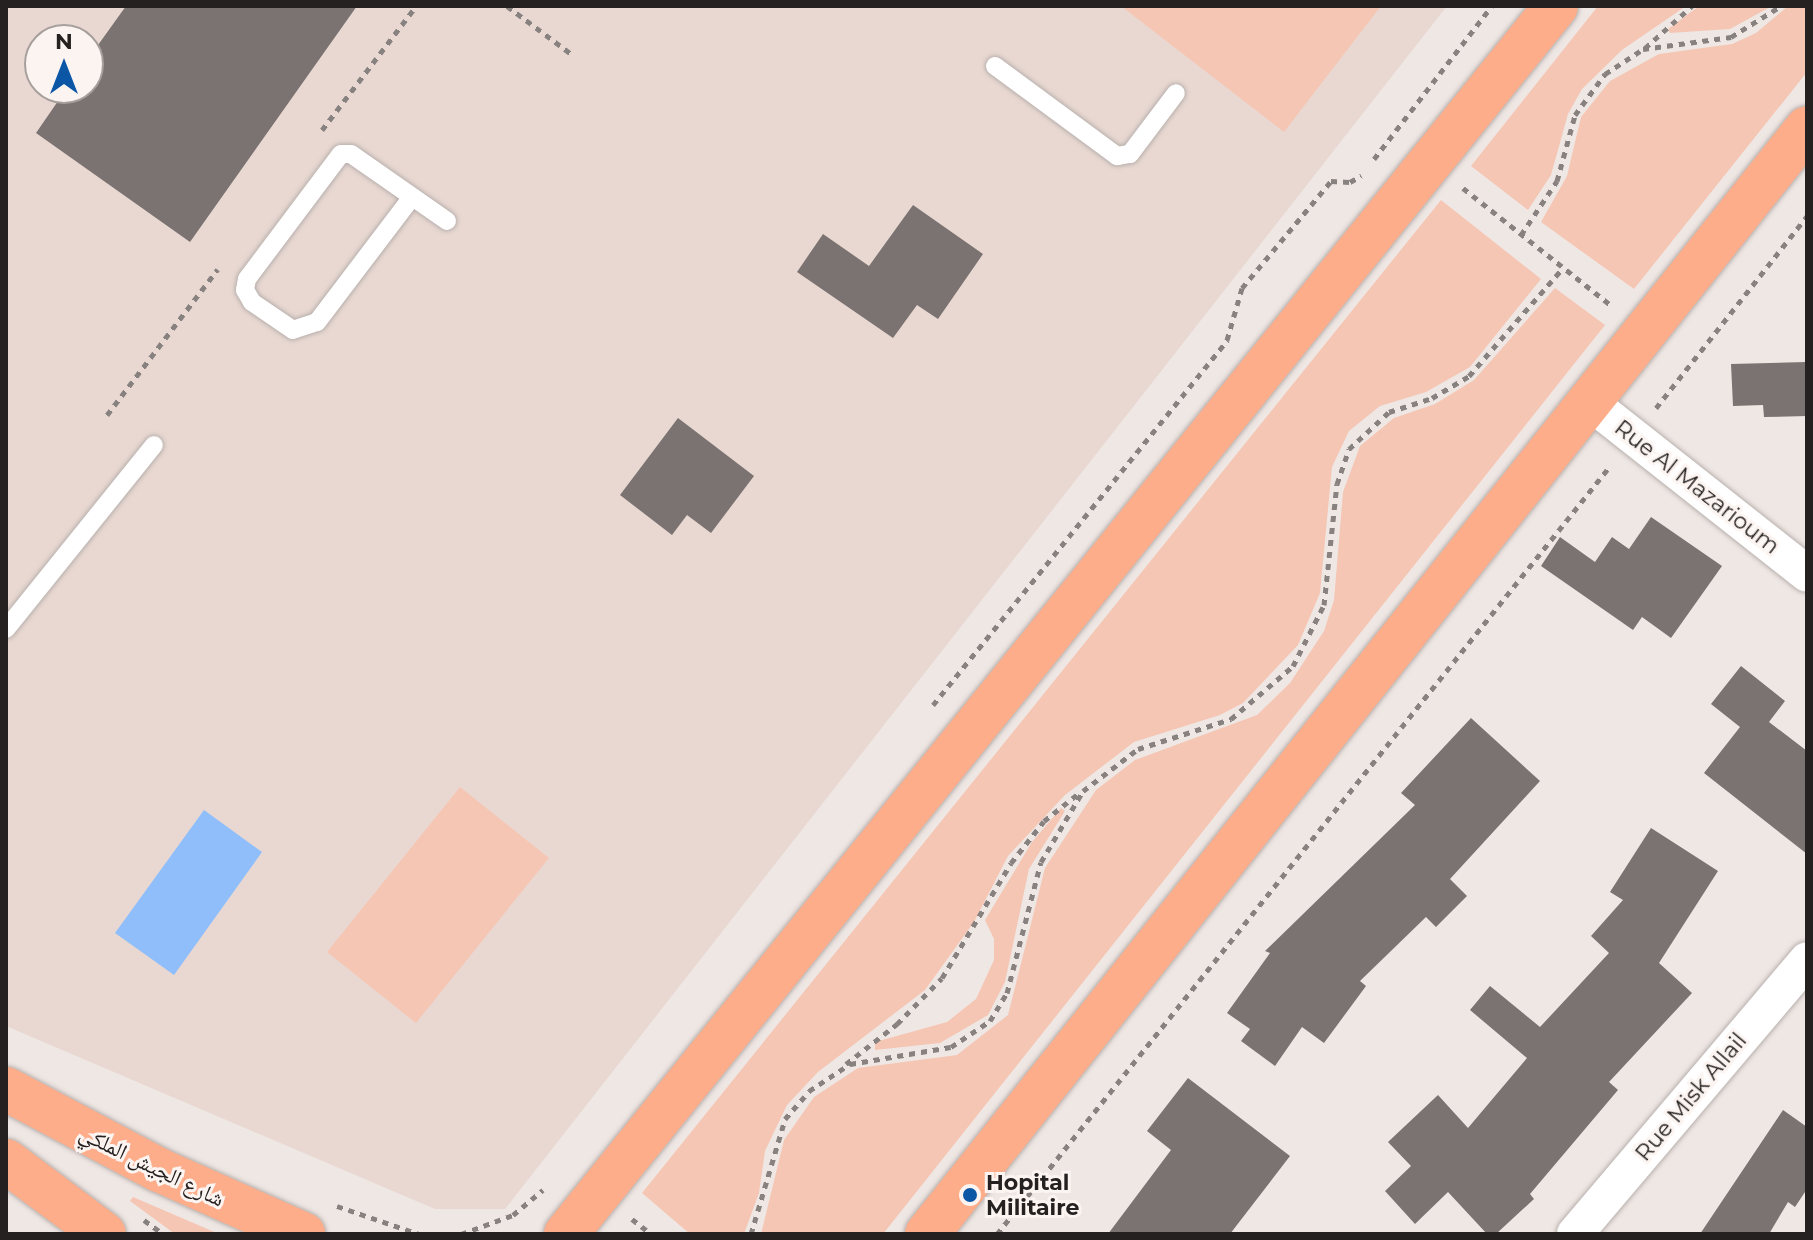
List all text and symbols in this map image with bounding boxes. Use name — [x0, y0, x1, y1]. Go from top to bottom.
north arrow — [24, 24, 104, 104]
text: N — [55, 28, 73, 55]
street label: Rue Al Mazarioum — [1609, 414, 1785, 560]
street label: Rue Misk Allail — [1630, 1028, 1752, 1166]
street label: شارع الجيش الملكي — [75, 1120, 229, 1212]
place label: Hopital Militaire — [986, 1169, 1079, 1220]
marker: Hopital Militaire — [961, 1186, 979, 1204]

